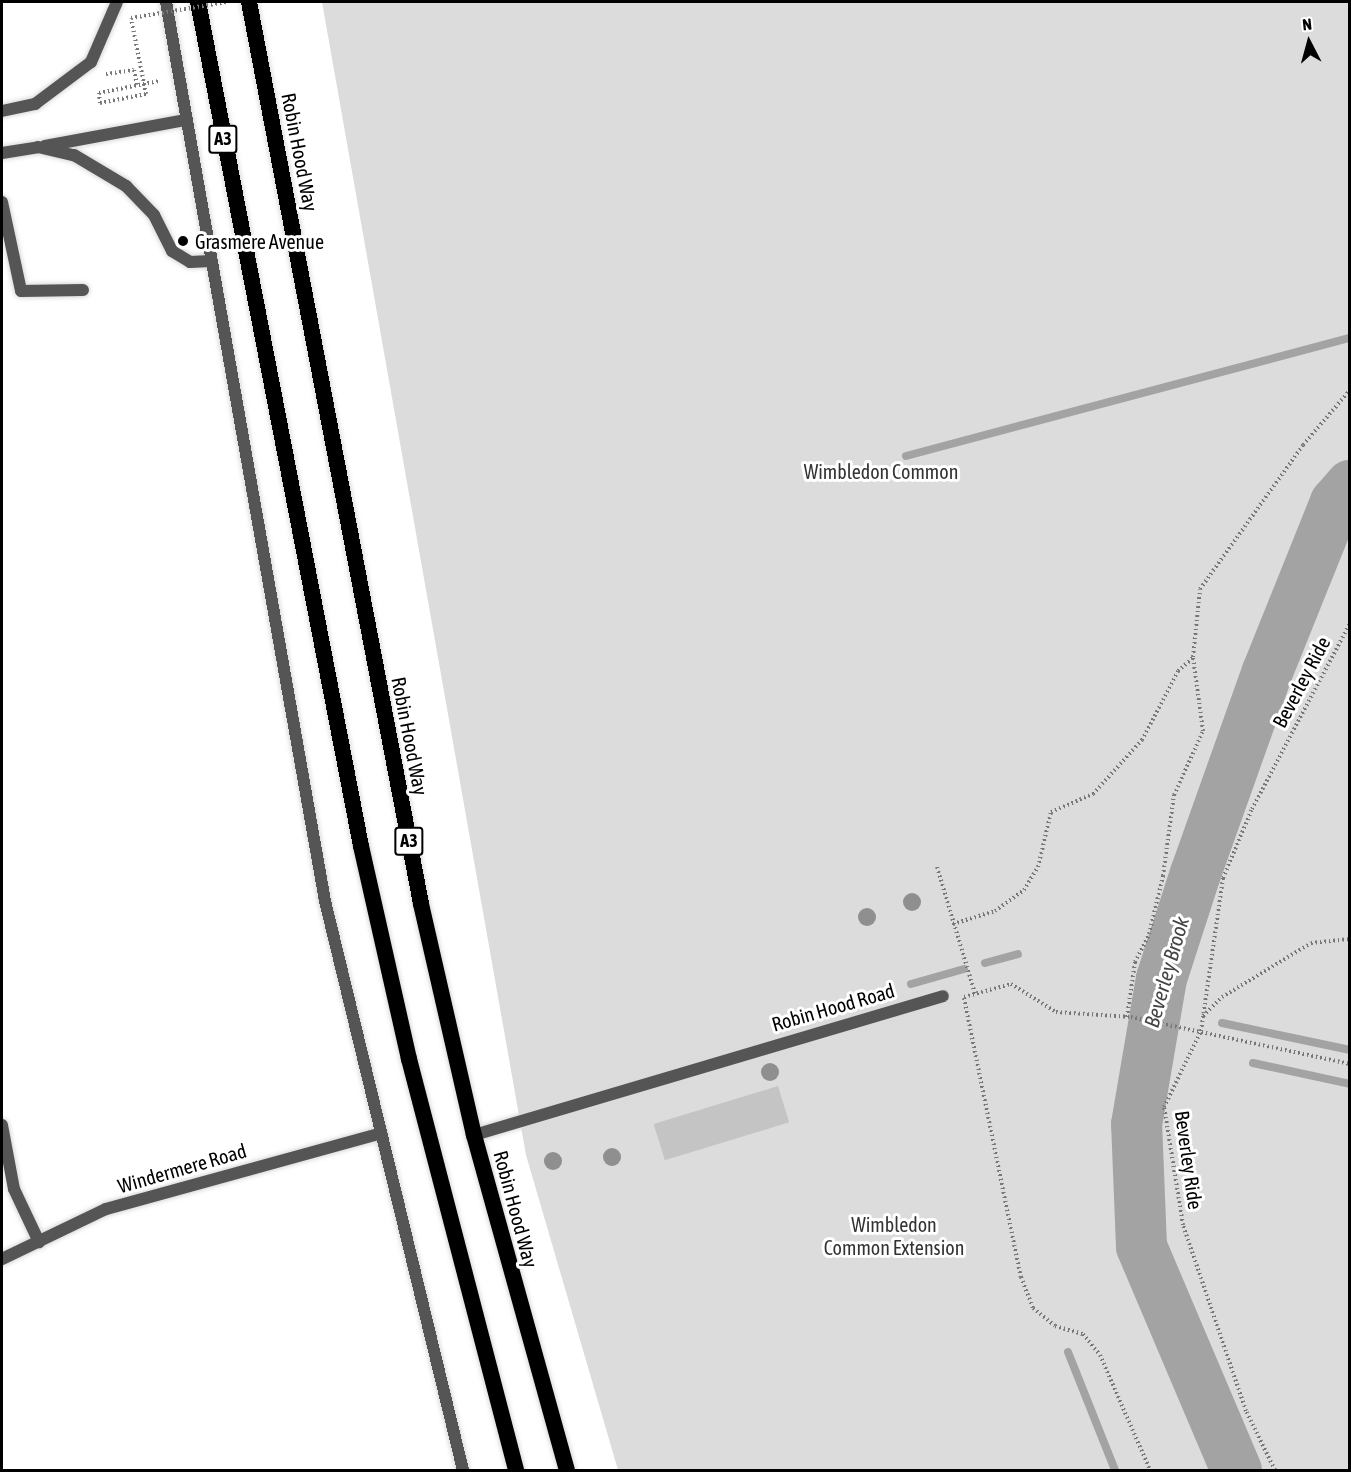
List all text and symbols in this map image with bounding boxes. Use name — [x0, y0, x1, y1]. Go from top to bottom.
north arrow — [1279, 12, 1339, 72]
text: N — [1301, 15, 1313, 34]
street label: Robin Hood Way — [277, 91, 323, 213]
road number: A3 — [208, 124, 238, 154]
place label: Grasmere Avenue — [195, 229, 324, 253]
marker: Grasmere Avenue — [176, 234, 190, 248]
park label: Wimbledon Common — [804, 459, 958, 483]
street label: Beverley Ride — [1267, 632, 1335, 732]
street label: Robin Hood Way — [387, 675, 433, 797]
road number: A3 — [394, 826, 424, 856]
water label: Beverley Brook — [1138, 914, 1194, 1030]
street label: Robin Hood Road — [769, 978, 897, 1036]
street label: Beverley Ride — [1170, 1109, 1208, 1211]
street label: Windermere Road — [115, 1138, 249, 1198]
street label: Robin Hood Way — [489, 1148, 543, 1270]
park label: Wimbledon Common Extension — [824, 1212, 964, 1259]

